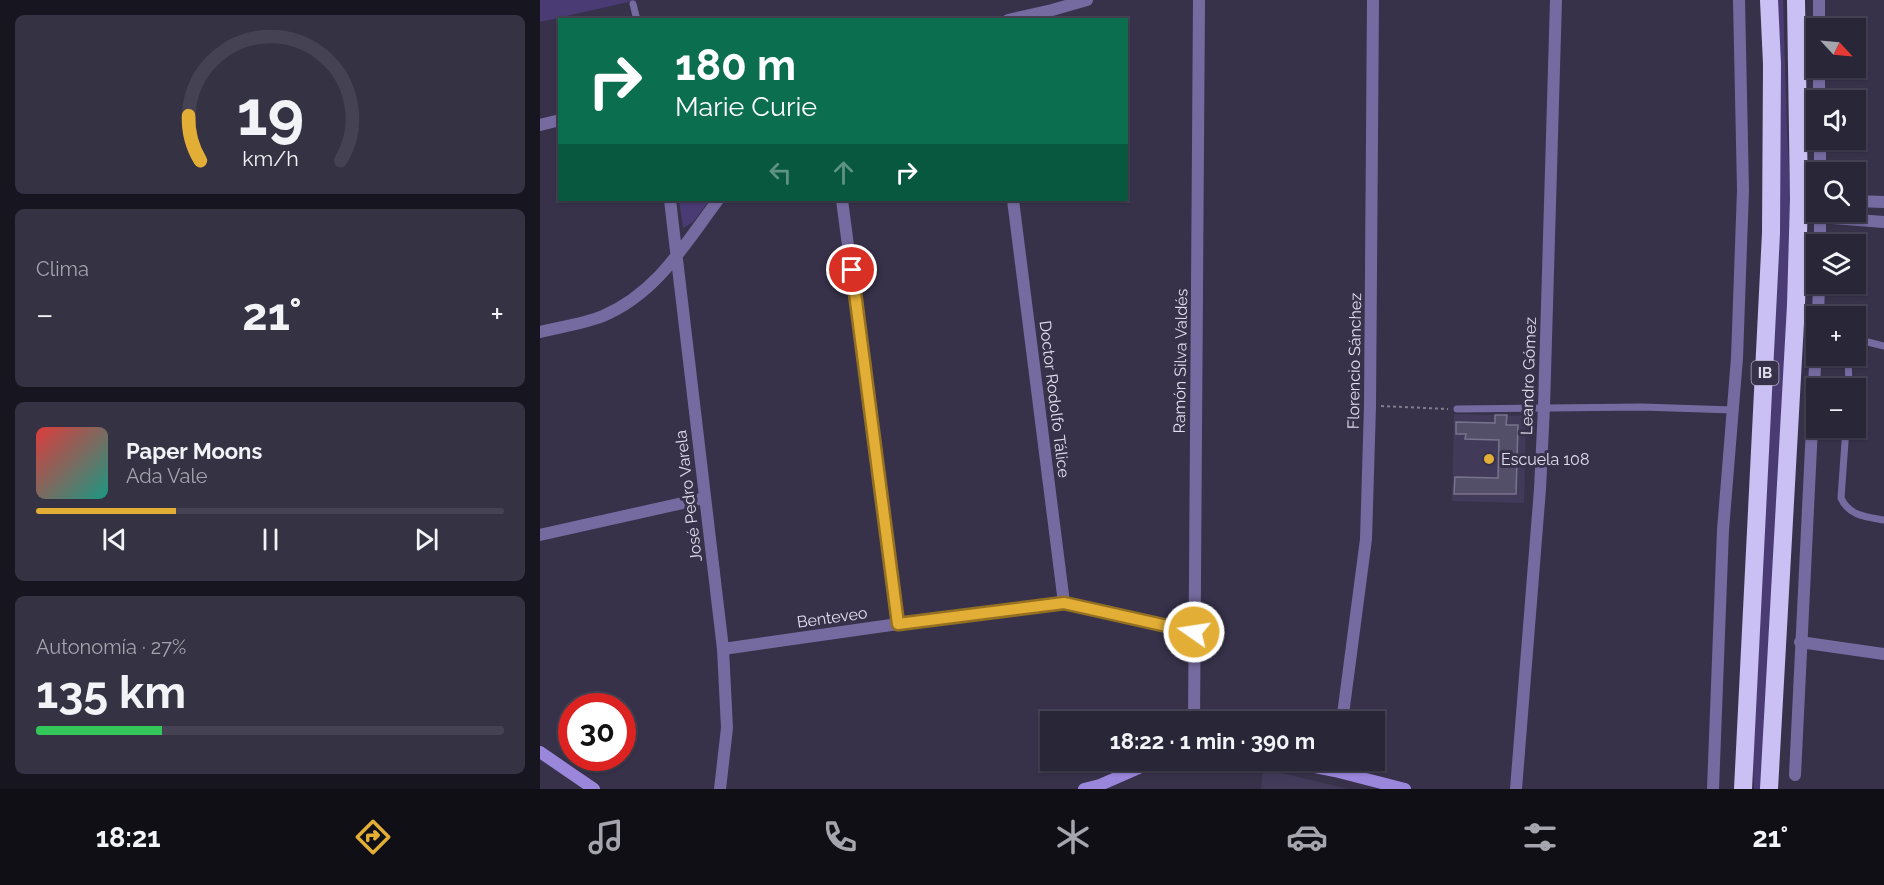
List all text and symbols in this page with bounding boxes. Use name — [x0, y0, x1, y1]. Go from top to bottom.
north arrow — [1806, 18, 1866, 78]
map controls — [1806, 18, 1866, 438]
text: 180 m — [675, 41, 796, 90]
icon: right — [576, 42, 654, 120]
text: 19 — [236, 76, 304, 150]
button: sound — [1806, 90, 1866, 150]
text: Marie Curie — [675, 91, 817, 122]
text: km/h — [242, 147, 298, 172]
icon: left — [764, 156, 797, 189]
icon: ahead — [827, 156, 860, 189]
icon: right — [890, 156, 923, 189]
button: search — [1806, 162, 1866, 222]
button: layers — [1806, 234, 1866, 294]
pin — [826, 244, 877, 295]
icon: arrive — [835, 253, 868, 286]
text: Clima — [36, 257, 89, 281]
text: 21° — [242, 288, 302, 341]
street label: Ramón Silva Valdés — [1170, 288, 1191, 434]
street label: Florencio Sánchez — [1344, 293, 1365, 429]
text: − — [36, 295, 54, 334]
text: + — [490, 295, 504, 334]
button: + — [1806, 306, 1866, 366]
street label: Leandro Gómez — [1517, 316, 1540, 435]
street label: Doctor Rodolfo Tálice — [1035, 319, 1074, 479]
road number: IB — [1752, 361, 1778, 385]
button: − — [1806, 378, 1866, 438]
street label: José Pedro Varela — [671, 429, 706, 563]
text: Paper Moons — [126, 438, 262, 464]
place label: Escuela 108 — [1501, 450, 1589, 469]
marker: Escuela 108 — [1482, 452, 1496, 466]
text: Ada Vale — [126, 464, 208, 488]
icon: previous — [98, 523, 131, 556]
icon: pause — [254, 523, 287, 556]
icon: next — [410, 523, 443, 556]
position arrow — [1162, 600, 1226, 664]
street label: Benteveo — [796, 603, 868, 632]
text: Autonomía · 27% — [36, 635, 186, 659]
text: 135 km — [36, 666, 186, 719]
speed limit sign: 30 — [558, 693, 636, 771]
text: 18:22 · 1 min · 390 m — [1110, 728, 1315, 754]
icon: directions — [352, 816, 394, 858]
icon: music — [585, 816, 627, 858]
icon: phone — [819, 816, 861, 858]
icon: climate — [1052, 816, 1094, 858]
icon: car — [1286, 816, 1328, 858]
icon: filters — [1519, 816, 1561, 858]
text: 18:21 — [96, 822, 161, 853]
text: 21° — [1753, 822, 1788, 853]

